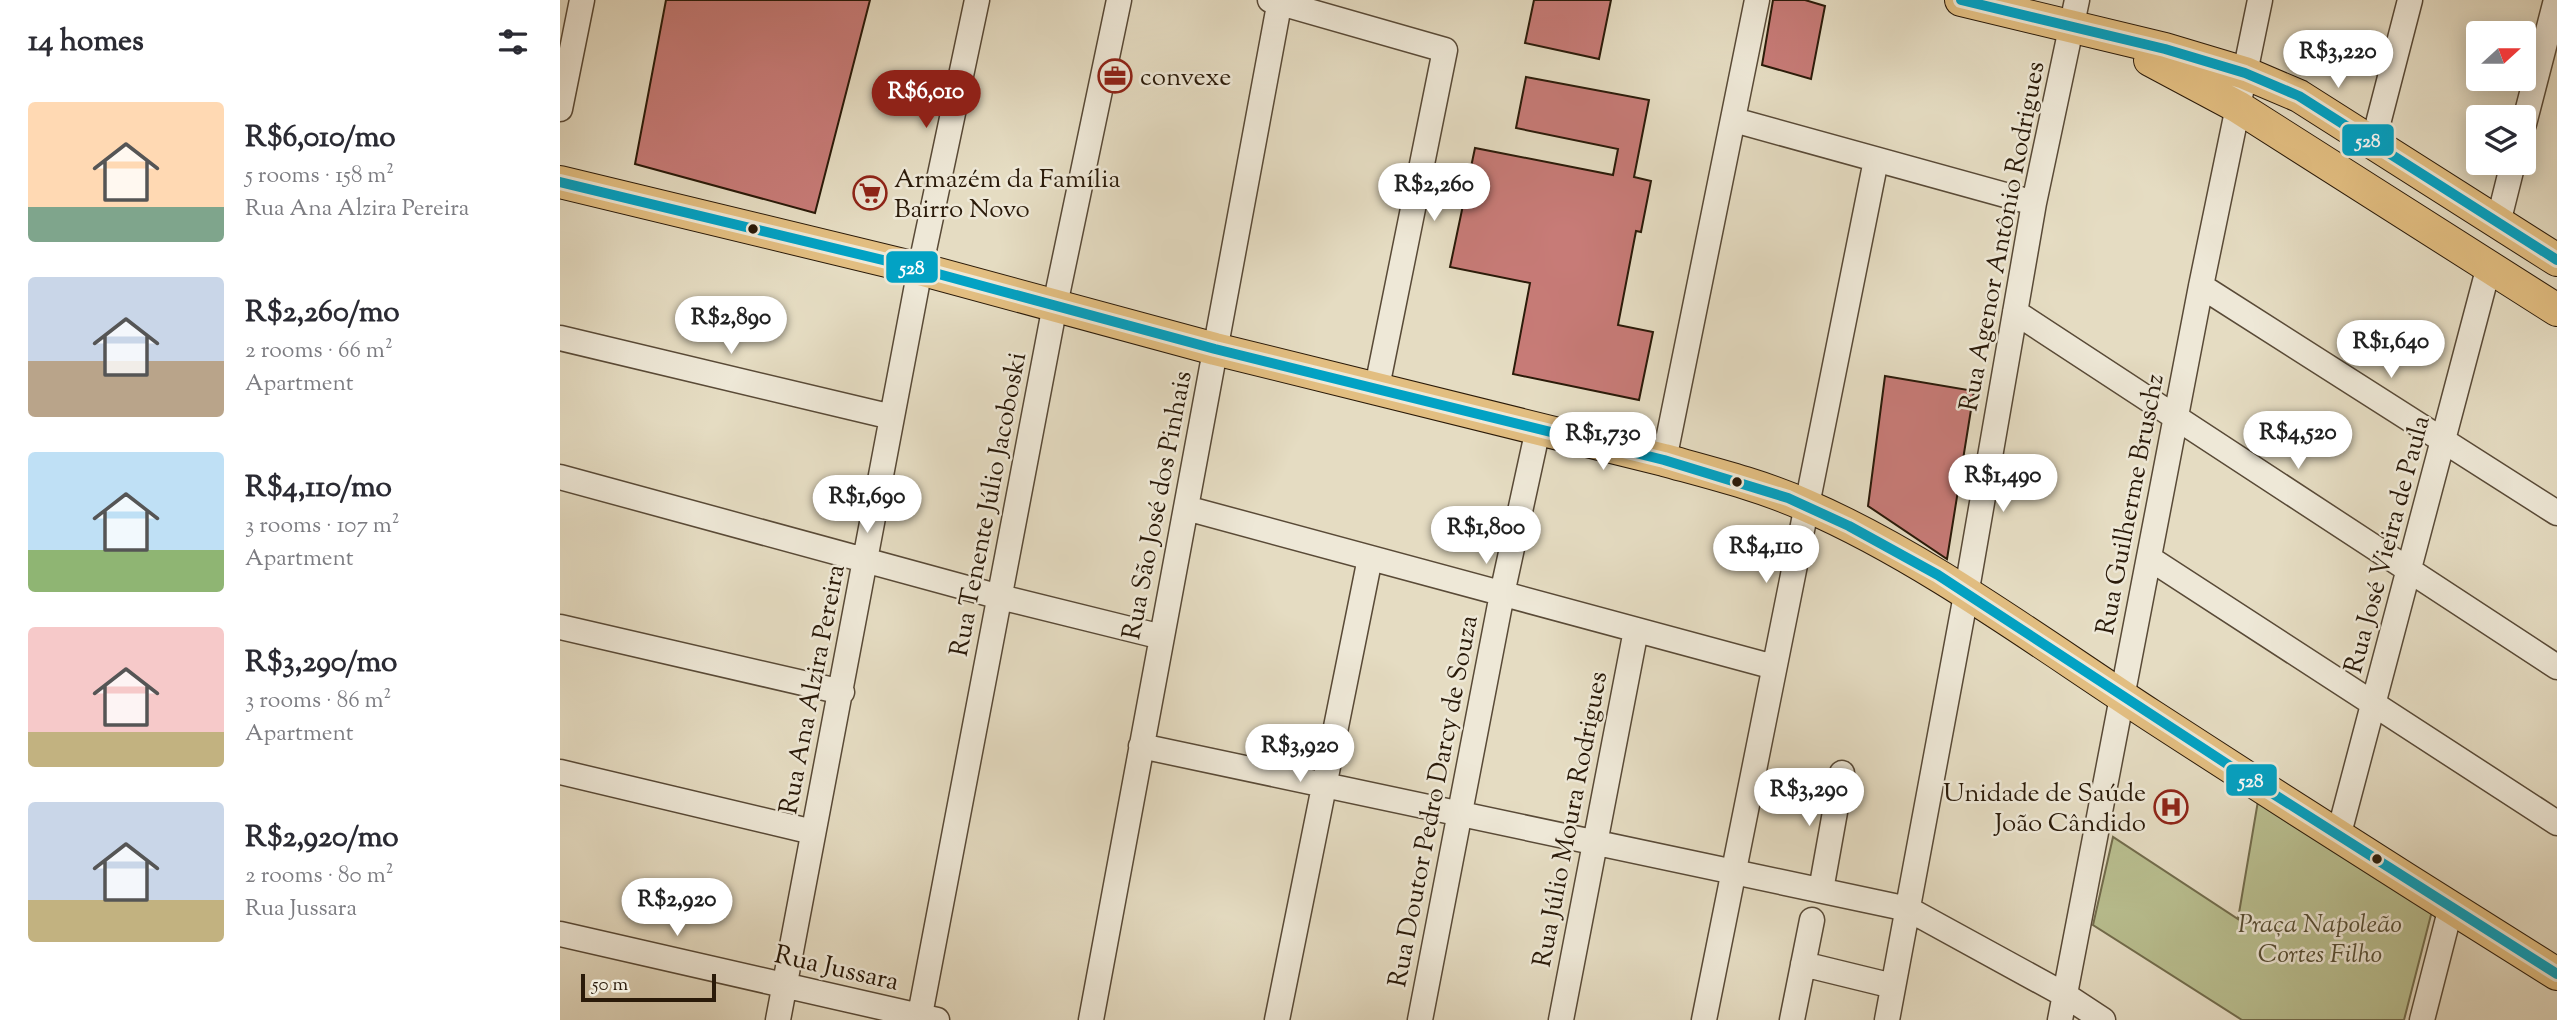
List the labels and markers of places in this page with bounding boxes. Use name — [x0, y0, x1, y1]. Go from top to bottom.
pin: R$3,220 — [2273, 31, 2403, 90]
office icon: convexe — [1096, 57, 1134, 95]
place label: convexe — [1140, 60, 1231, 97]
pin: R$6,010 — [861, 71, 991, 130]
place label: Armazém da Família Bairro Novo — [894, 162, 1121, 229]
pin: R$2,260 — [1369, 164, 1499, 223]
supermarket icon: Armazém da Família Bairro Novo — [851, 174, 889, 212]
unlabelled marker — [746, 222, 760, 236]
pin: R$2,890 — [666, 296, 796, 356]
pin: R$1,640 — [2326, 320, 2456, 380]
pin: R$1,730 — [1538, 412, 1668, 472]
pin: R$4,520 — [2233, 412, 2363, 471]
pin: R$1,490 — [1938, 454, 2068, 514]
unlabelled marker — [1730, 475, 1744, 489]
pin: R$1,690 — [802, 476, 932, 535]
pin: R$1,800 — [1421, 506, 1551, 566]
pin: R$4,110 — [1701, 526, 1831, 585]
pin: R$3,920 — [1235, 724, 1365, 784]
pin: R$3,290 — [1744, 768, 1874, 828]
place label: Unidade de Saúde João Cândido — [1943, 776, 2146, 843]
hospital icon: Unidade de Saúde João Cândido — [2152, 788, 2190, 826]
unlabelled marker — [2370, 852, 2384, 866]
pin: R$2,920 — [612, 878, 742, 938]

